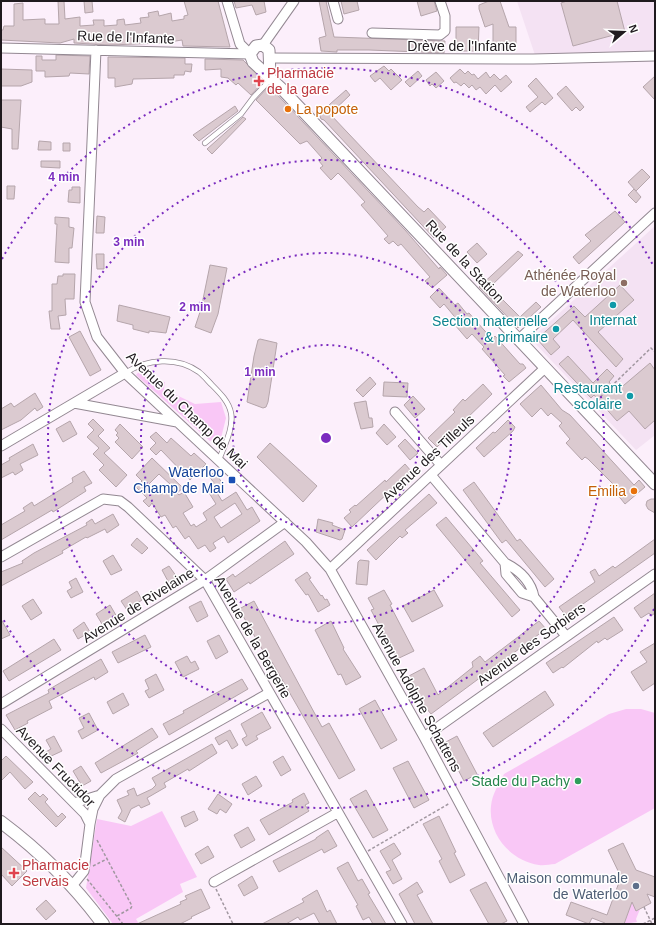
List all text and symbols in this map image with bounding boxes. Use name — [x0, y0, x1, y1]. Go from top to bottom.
north arrow — [604, 12, 644, 52]
text: N — [626, 23, 640, 35]
street label: Rue de l'Infante — [77, 27, 175, 47]
street label: Drève de l'Infante — [407, 38, 517, 54]
place label: Pharmacie de la gare — [267, 65, 334, 97]
marker: Pharmacie de la gare — [254, 76, 264, 86]
place label: La popote — [296, 101, 358, 117]
marker: La popote — [283, 104, 293, 114]
text: 4 min — [48, 170, 80, 184]
street label: Rue de la Station — [423, 216, 507, 306]
text: 3 min — [113, 235, 145, 249]
place label: Athénée Royal de Waterloo — [524, 267, 616, 299]
marker: Athénée Royal de Waterloo — [619, 278, 629, 288]
text: 2 min — [179, 300, 211, 314]
marker: Internat — [608, 300, 618, 310]
place label: Internat — [589, 312, 637, 328]
place label: Section maternelle & primaire — [432, 313, 548, 345]
marker: Section maternelle & primaire — [551, 324, 561, 334]
street label: Avenue du Champ de Mai — [123, 348, 251, 472]
text: 1 min — [244, 365, 276, 379]
place label: Restaurant scolaire — [554, 380, 622, 412]
marker: Restaurant scolaire — [625, 391, 635, 401]
street label: Avenue des Tilleuls — [379, 411, 477, 505]
centre of rings — [319, 431, 333, 445]
place label: Waterloo Champ de Mai — [133, 464, 224, 496]
marker: Waterloo Champ de Mai — [227, 475, 237, 485]
place label: Emilia — [588, 483, 626, 499]
marker: Emilia — [629, 486, 639, 496]
street label: Avenue de Rivelaine — [79, 564, 197, 646]
street label: Avenue de la Bergerie — [211, 573, 295, 701]
street label: Avenue des Sorbiers — [474, 599, 588, 689]
street label: Avenue Adolphe Schattens — [369, 620, 465, 774]
street label: Avenue Fructidor — [13, 722, 99, 810]
place label: Stade du Pachy — [471, 773, 570, 789]
marker: Stade du Pachy — [573, 776, 583, 786]
place label: Pharmacie Servais — [22, 857, 89, 889]
marker: Pharmacie Servais — [9, 868, 19, 878]
place label: Maison communale de Waterloo — [507, 870, 628, 902]
marker: Maison communale de Waterloo — [631, 881, 641, 891]

